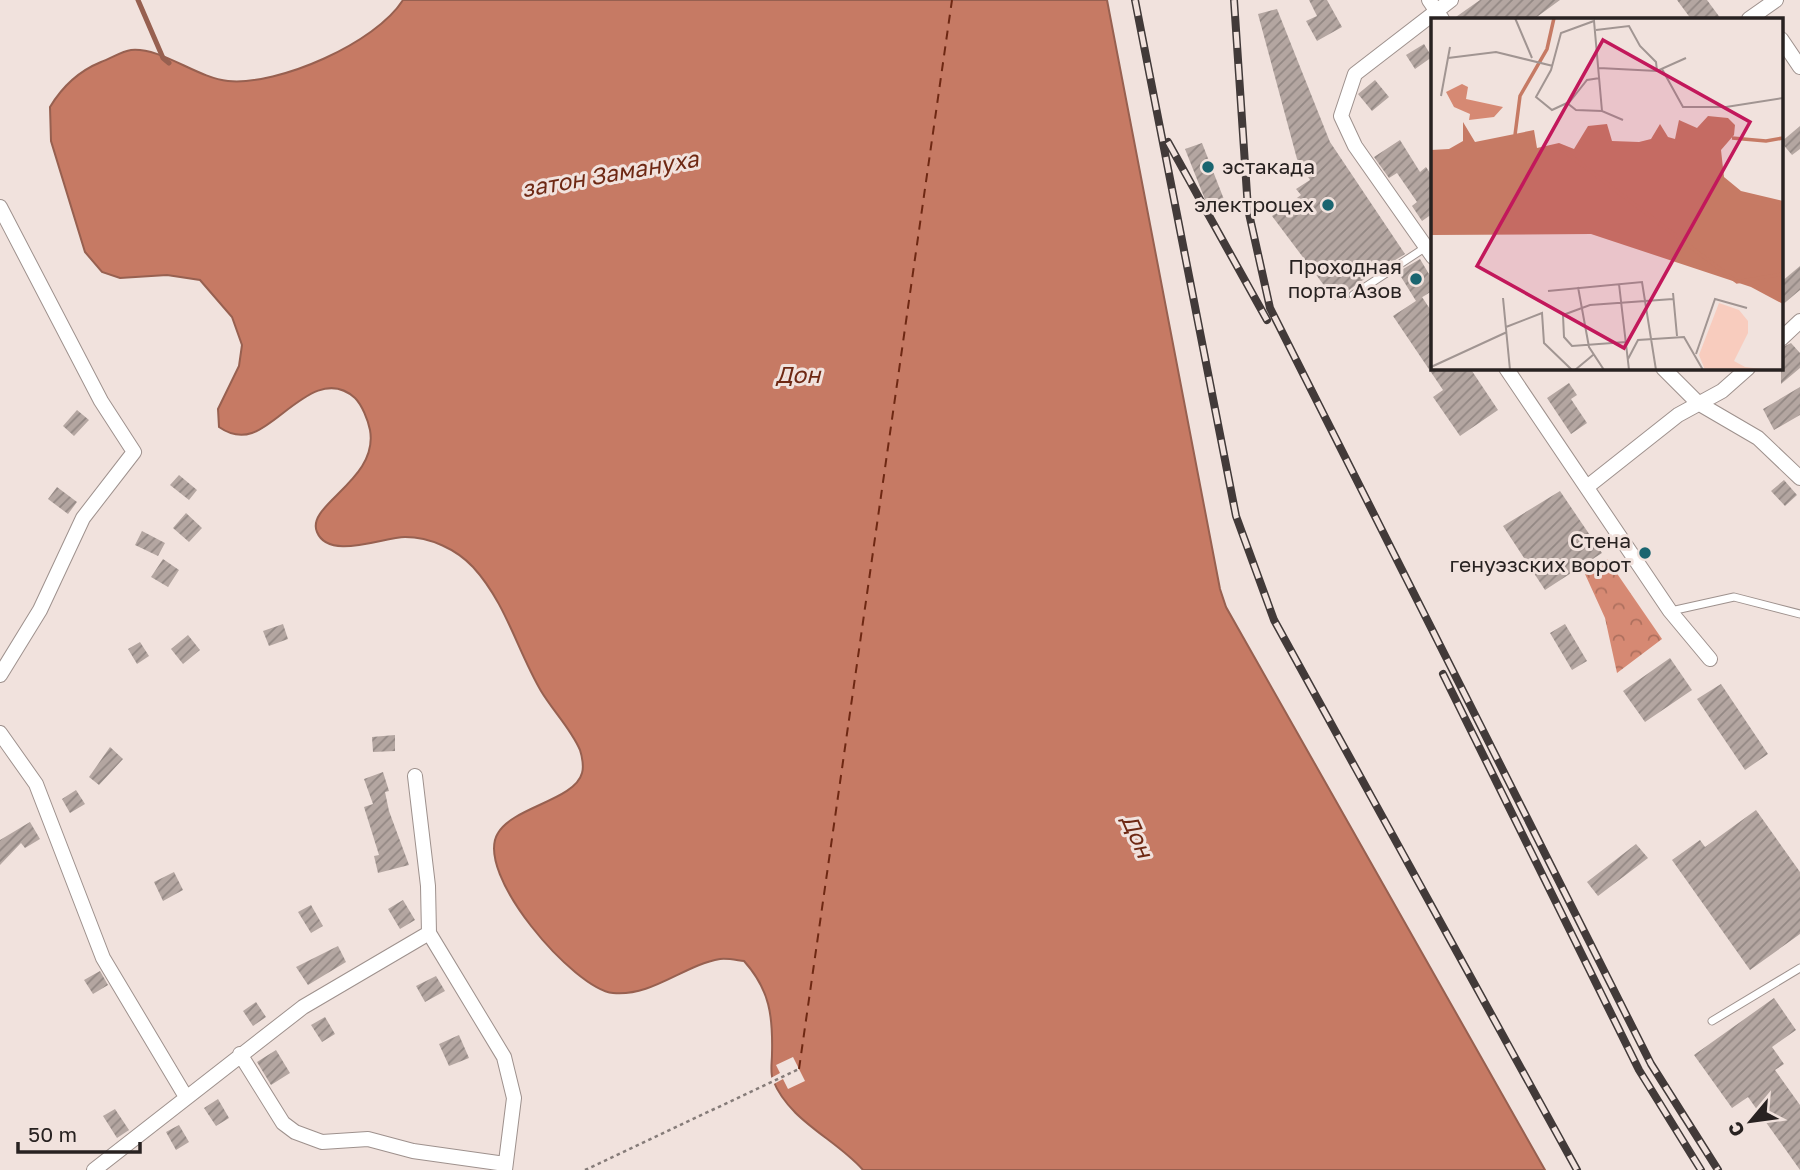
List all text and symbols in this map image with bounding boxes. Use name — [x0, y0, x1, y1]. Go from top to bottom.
inset map — [1431, 18, 1783, 369]
water label: затон Замануха — [519, 143, 702, 202]
place label: эстакада — [1222, 153, 1315, 179]
marker: эстакада — [1200, 159, 1216, 175]
place label: электроцех — [1194, 191, 1314, 217]
marker: электроцех — [1320, 197, 1336, 213]
place label: Проходная порта Азов — [1288, 253, 1402, 303]
marker: Проходная порта Азов — [1408, 271, 1424, 287]
water label: Дон — [775, 360, 822, 388]
place label: Стена генуэзских ворот — [1450, 527, 1631, 577]
marker: Стена генуэзских ворот — [1637, 545, 1653, 561]
water label: Дон — [1116, 809, 1161, 863]
north arrow — [1716, 1086, 1786, 1156]
scale bar — [18, 1110, 140, 1154]
text: С — [1722, 1118, 1749, 1141]
text: 50 m — [28, 1121, 77, 1147]

